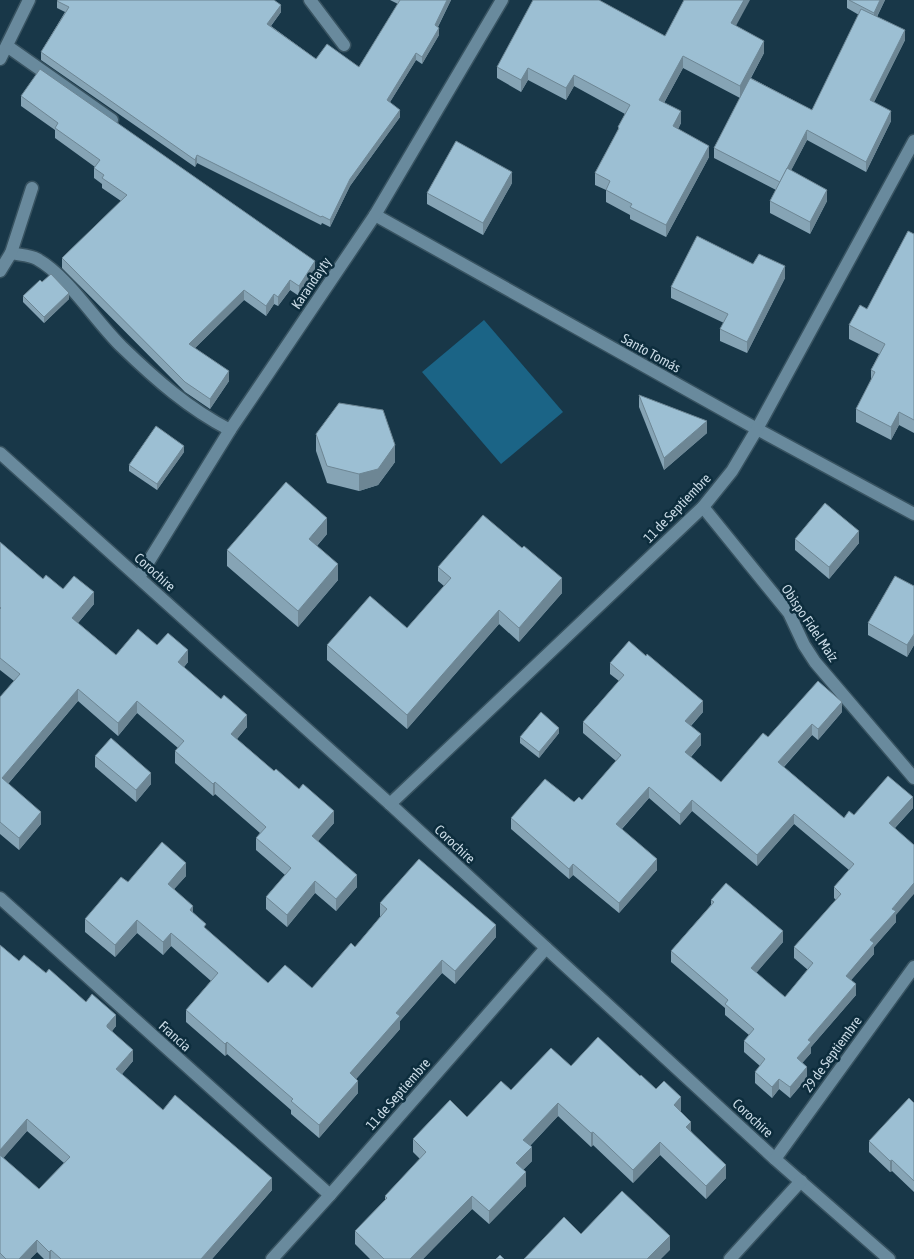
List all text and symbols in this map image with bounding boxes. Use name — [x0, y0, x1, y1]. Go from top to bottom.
street label: Karandayty — [288, 254, 334, 312]
street label: Santo Tomás — [619, 330, 683, 376]
street label: 11 de Septiembre — [640, 470, 714, 546]
street label: Corochire — [131, 550, 179, 594]
street label: Obispo Fidel Maíz — [778, 581, 842, 665]
street label: Corochire — [432, 821, 478, 867]
street label: 29 de Septiembre — [799, 1013, 865, 1095]
street label: Francia — [156, 1018, 194, 1054]
street label: 11 de Septiembre — [363, 1055, 433, 1133]
street label: Corochire — [730, 1095, 776, 1141]

